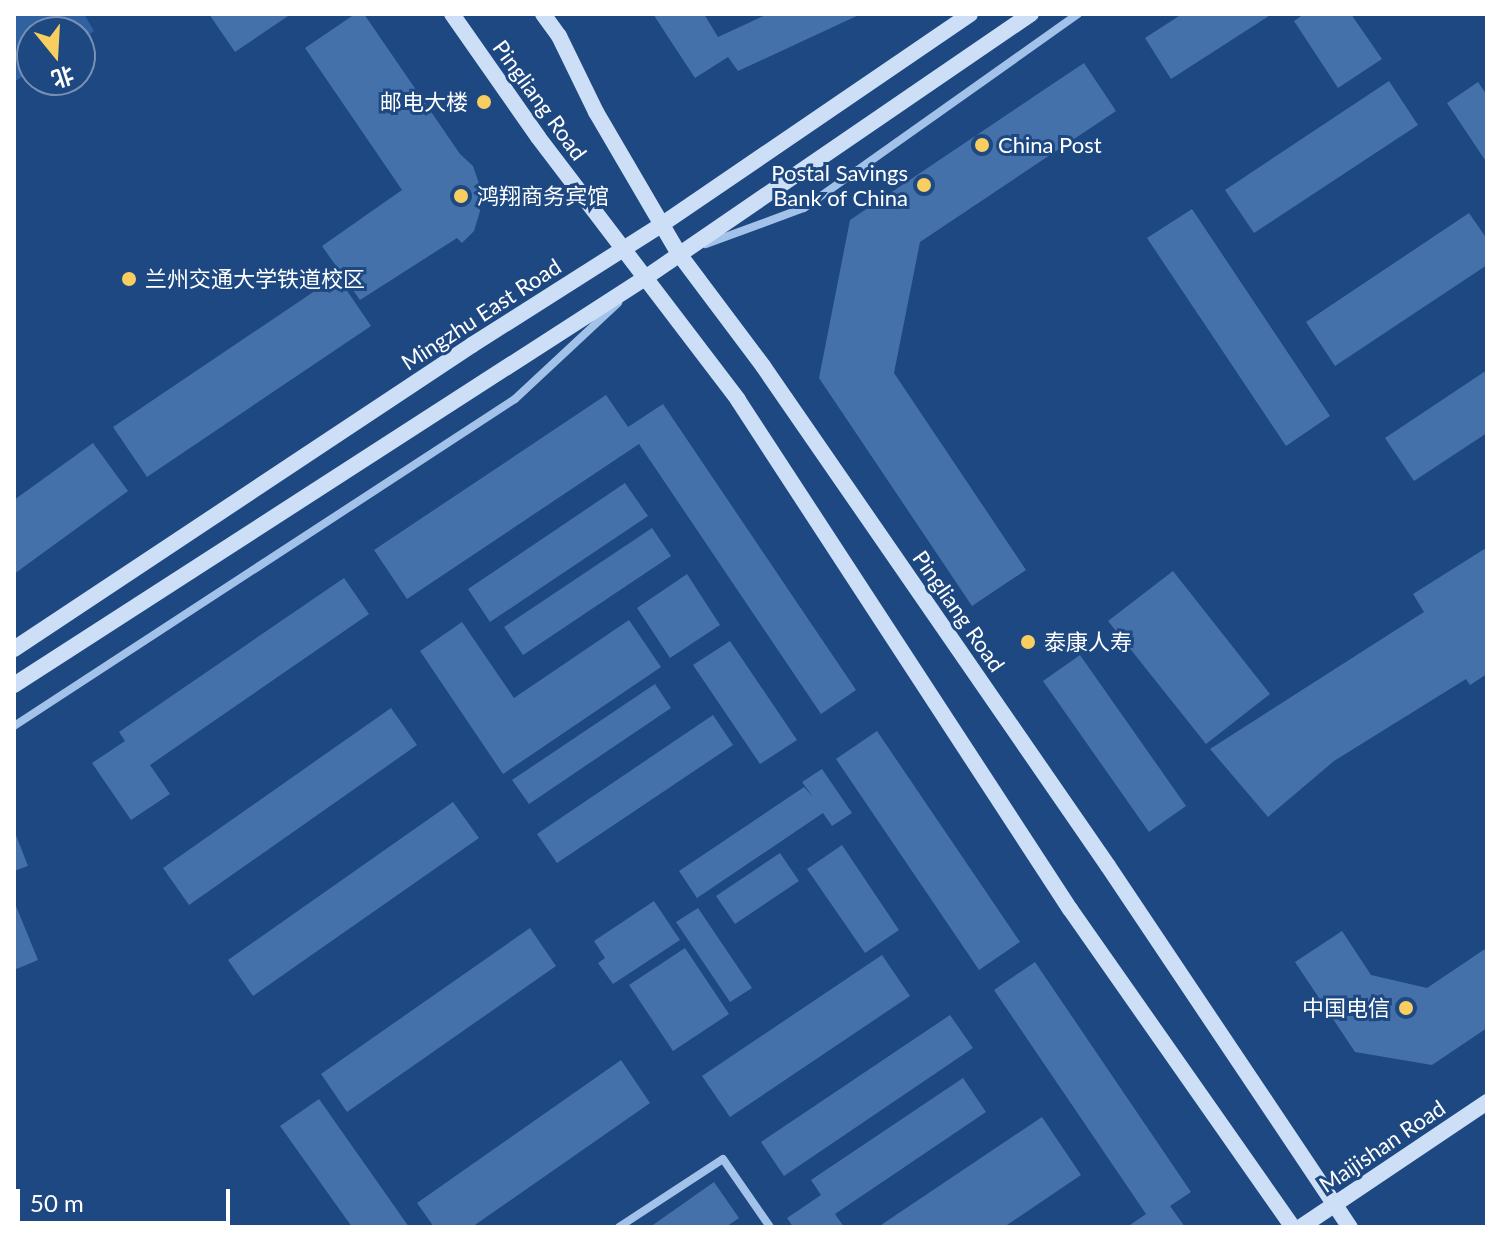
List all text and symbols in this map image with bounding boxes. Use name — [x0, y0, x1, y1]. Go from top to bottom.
north arrow — [16, 16, 96, 96]
street label: Pingliang Road — [488, 35, 592, 165]
text: 北 — [48, 61, 78, 94]
place label: 邮电大楼 — [380, 89, 468, 115]
marker: 邮电大楼 — [475, 93, 493, 111]
place label: China Post — [998, 132, 1102, 158]
marker: China Post — [973, 136, 991, 154]
place label: Postal Savings Bank of China — [771, 159, 908, 210]
marker: Postal Savings Bank of China — [915, 176, 933, 194]
place label: 鸿翔商务宾馆 — [477, 183, 609, 209]
marker: 鸿翔商务宾馆 — [452, 187, 470, 205]
street label: Mingzhu East Road — [396, 253, 566, 375]
place label: 兰州交通大学铁道校区 — [145, 266, 365, 292]
marker: 兰州交通大学铁道校区 — [120, 270, 138, 288]
street label: Pingliang Road — [908, 545, 1010, 677]
place label: 泰康人寿 — [1044, 629, 1132, 655]
marker: 泰康人寿 — [1019, 633, 1037, 651]
place label: 中国电信 — [1302, 995, 1390, 1021]
marker: 中国电信 — [1397, 999, 1415, 1017]
street label: Maijishan Road — [1314, 1094, 1450, 1198]
scale bar — [20, 1173, 234, 1223]
text: 50 m — [30, 1188, 84, 1217]

